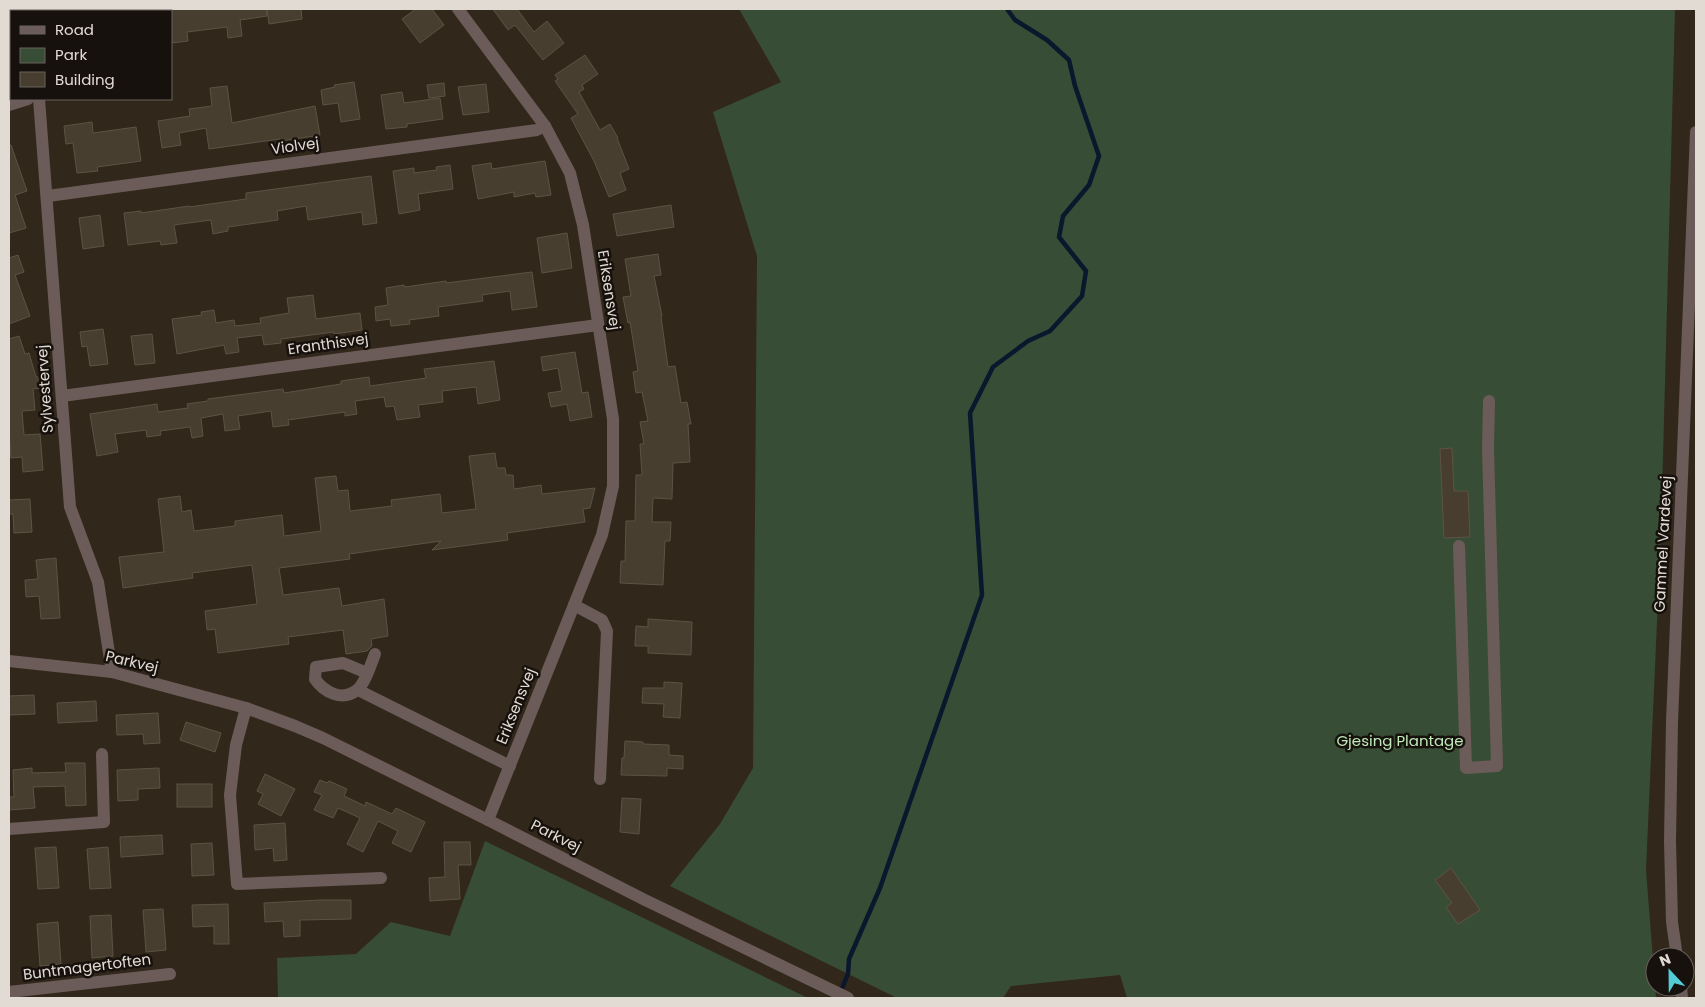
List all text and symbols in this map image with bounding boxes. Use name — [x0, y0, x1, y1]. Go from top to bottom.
legend — [10, 10, 172, 100]
text: Road — [55, 19, 94, 40]
text: Park — [55, 44, 87, 65]
text: Building — [55, 69, 115, 90]
street label: Violvej — [269, 132, 320, 159]
street label: Eriksensvej — [593, 248, 626, 331]
street label: Eranthisvej — [286, 327, 370, 360]
street label: Sylvestervej — [31, 344, 58, 434]
street label: Gammel Vardevej — [1648, 475, 1677, 613]
street label: Parkvej — [104, 645, 161, 678]
street label: Eriksensvej — [491, 664, 540, 747]
park label: Gjesing Plantage — [1336, 730, 1464, 751]
street label: Parkvej — [528, 814, 585, 857]
north arrow — [1645, 947, 1695, 997]
street label: Buntmagertoften — [22, 948, 152, 985]
text: N — [1657, 949, 1674, 971]

